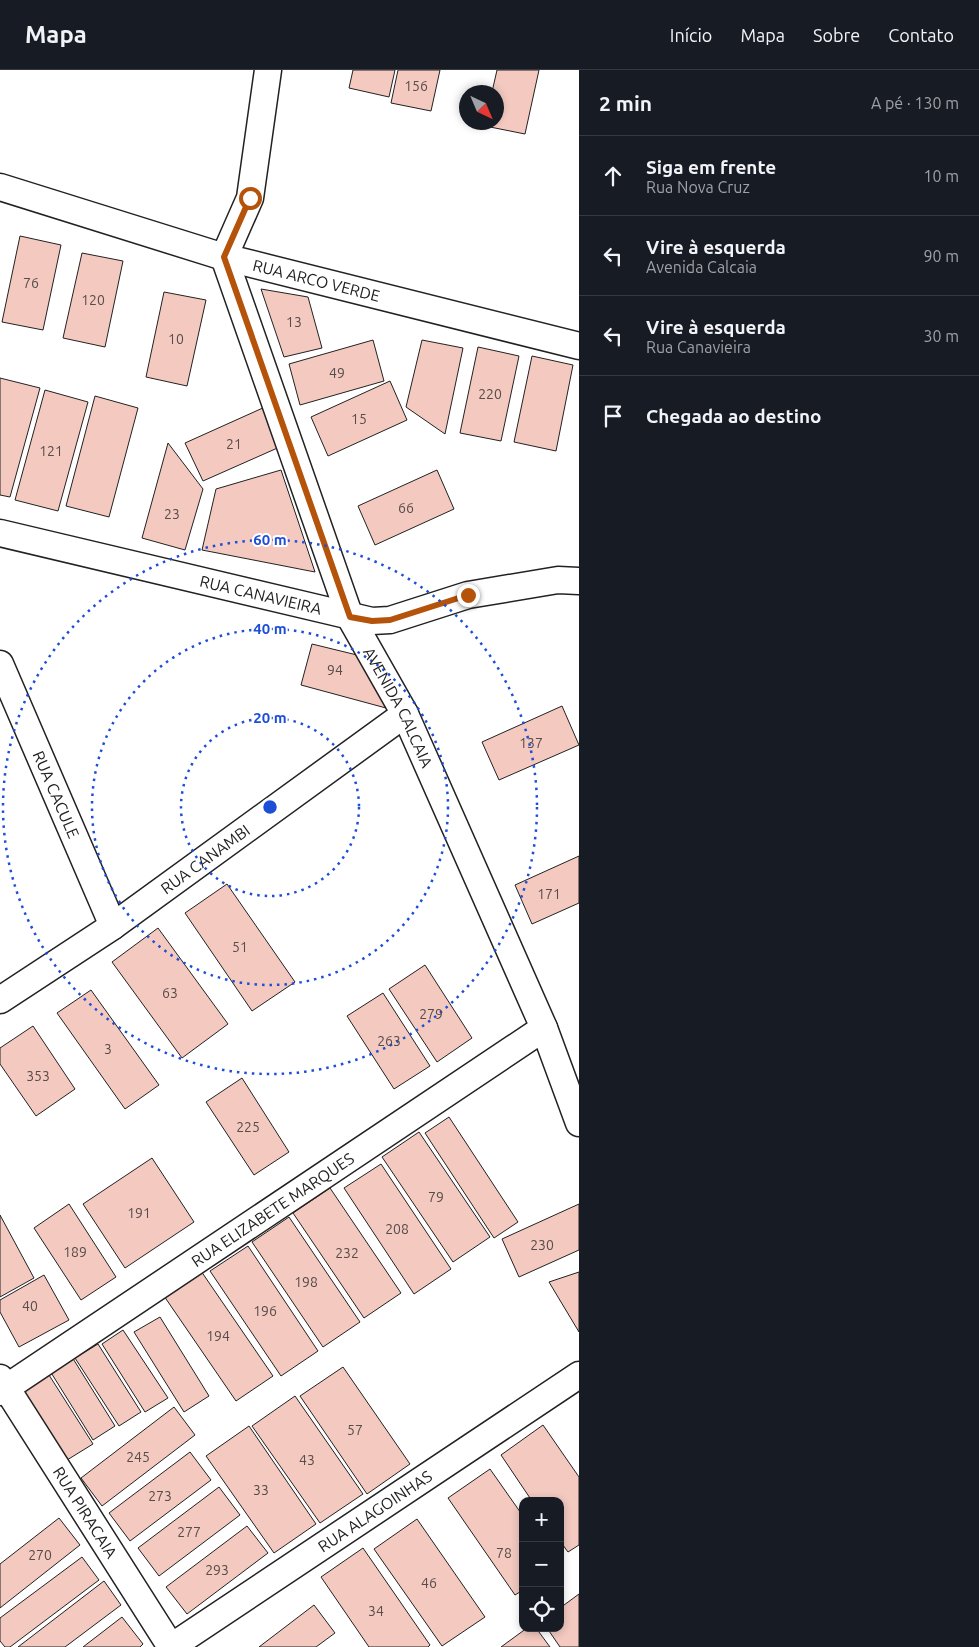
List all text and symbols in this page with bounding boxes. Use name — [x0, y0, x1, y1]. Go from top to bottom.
text: Mapa — [25, 21, 87, 48]
text: Início — [670, 25, 712, 45]
text: Mapa — [740, 25, 785, 45]
text: Sobre — [813, 25, 860, 45]
text: Contato — [888, 25, 954, 45]
house number: 156 — [404, 78, 428, 94]
north arrow — [459, 85, 504, 130]
text: 2 min — [599, 91, 652, 115]
text: A pé · 130 m — [871, 94, 959, 112]
text: Siga em frente — [646, 156, 776, 178]
icon: ahead — [599, 162, 627, 190]
text: 10 m — [923, 167, 959, 185]
text: Rua Nova Cruz — [646, 178, 750, 196]
route start — [239, 187, 262, 210]
text: Vire à esquerda — [646, 236, 786, 258]
icon: left — [599, 242, 627, 270]
text: 90 m — [923, 247, 959, 265]
street label: RUA ARCO VERDE — [251, 256, 382, 305]
text: Avenida Calcaia — [646, 258, 757, 276]
house number: 76 — [23, 275, 39, 291]
house number: 120 — [81, 292, 105, 308]
house number: 13 — [286, 314, 302, 330]
text: Vire à esquerda — [646, 316, 786, 338]
icon: left — [599, 322, 627, 350]
text: 30 m — [923, 327, 959, 345]
house number: 10 — [168, 331, 184, 347]
text: Rua Canavieira — [646, 338, 751, 356]
house number: 49 — [329, 365, 345, 381]
house number: 220 — [478, 386, 502, 402]
icon: arrive — [599, 402, 627, 430]
text: Chegada ao destino — [646, 405, 822, 427]
house number: 15 — [351, 411, 367, 427]
house number: 21 — [226, 436, 242, 452]
house number: 121 — [39, 443, 63, 459]
house number: 66 — [398, 500, 414, 516]
house number: 23 — [164, 506, 180, 522]
text: 60 m — [253, 531, 287, 548]
street label: RUA CANAVIEIRA — [198, 572, 324, 618]
route end — [457, 584, 480, 607]
text: 40 m — [253, 620, 287, 637]
street label: AVENIDA CALCAIA — [360, 644, 437, 771]
house number: 94 — [327, 662, 343, 678]
text: 20 m — [253, 709, 287, 726]
house number: 137 — [519, 735, 543, 751]
street label: RUA CACULE — [30, 748, 83, 841]
centre of rings — [261, 798, 279, 816]
street label: RUA CANAMBI — [157, 821, 253, 897]
house number: 171 — [537, 886, 561, 902]
house number: 51 — [232, 939, 248, 955]
house number: 63 — [162, 985, 178, 1001]
house number: 279 — [419, 1006, 443, 1022]
house number: 263 — [377, 1033, 401, 1049]
house number: 3 — [104, 1041, 112, 1057]
house number: 353 — [26, 1068, 50, 1084]
house number: 225 — [236, 1119, 260, 1135]
street label: RUA ELIZABETE MARQUES — [188, 1149, 357, 1270]
house number: 79 — [428, 1189, 444, 1205]
house number: 191 — [127, 1205, 151, 1221]
house number: 208 — [385, 1221, 409, 1237]
house number: 230 — [530, 1237, 554, 1253]
house number: 189 — [63, 1244, 87, 1260]
house number: 232 — [335, 1245, 359, 1261]
house number: 198 — [294, 1274, 318, 1290]
house number: 40 — [22, 1298, 38, 1314]
house number: 196 — [253, 1303, 277, 1319]
house number: 194 — [206, 1328, 230, 1344]
house number: 57 — [347, 1422, 363, 1438]
house number: 245 — [126, 1449, 150, 1465]
house number: 43 — [299, 1452, 315, 1468]
street label: RUA PIRACAIA — [50, 1463, 121, 1562]
street label: RUA ALAGOINHAS — [315, 1467, 435, 1555]
house number: 33 — [253, 1482, 269, 1498]
house number: 273 — [148, 1488, 172, 1504]
map controls — [519, 1497, 564, 1632]
button: + — [519, 1497, 564, 1542]
house number: 277 — [177, 1524, 201, 1540]
button: − — [519, 1542, 564, 1587]
house number: 78 — [496, 1545, 512, 1561]
house number: 270 — [28, 1547, 52, 1563]
house number: 293 — [205, 1562, 229, 1578]
house number: 46 — [421, 1575, 437, 1591]
button: locate — [519, 1587, 564, 1632]
house number: 34 — [368, 1603, 384, 1619]

